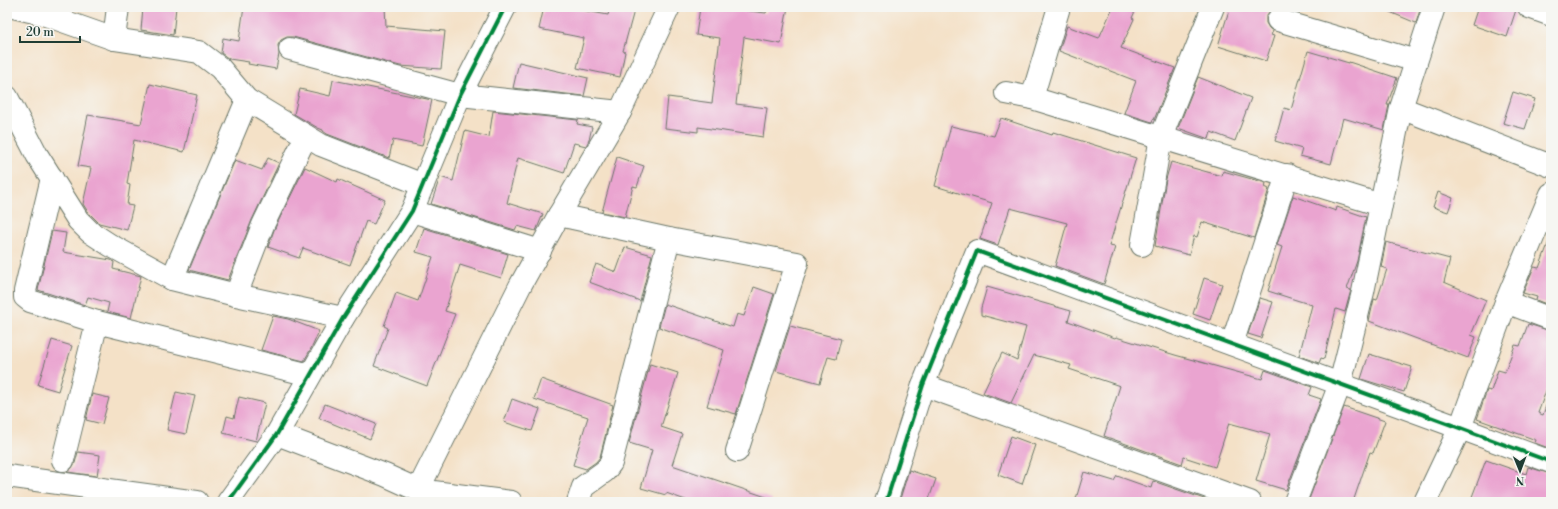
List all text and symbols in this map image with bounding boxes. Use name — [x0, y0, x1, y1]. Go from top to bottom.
scale bar — [20, 18, 80, 44]
text: 20 m — [26, 25, 54, 40]
north arrow — [1500, 451, 1540, 491]
text: N — [1515, 473, 1525, 487]

